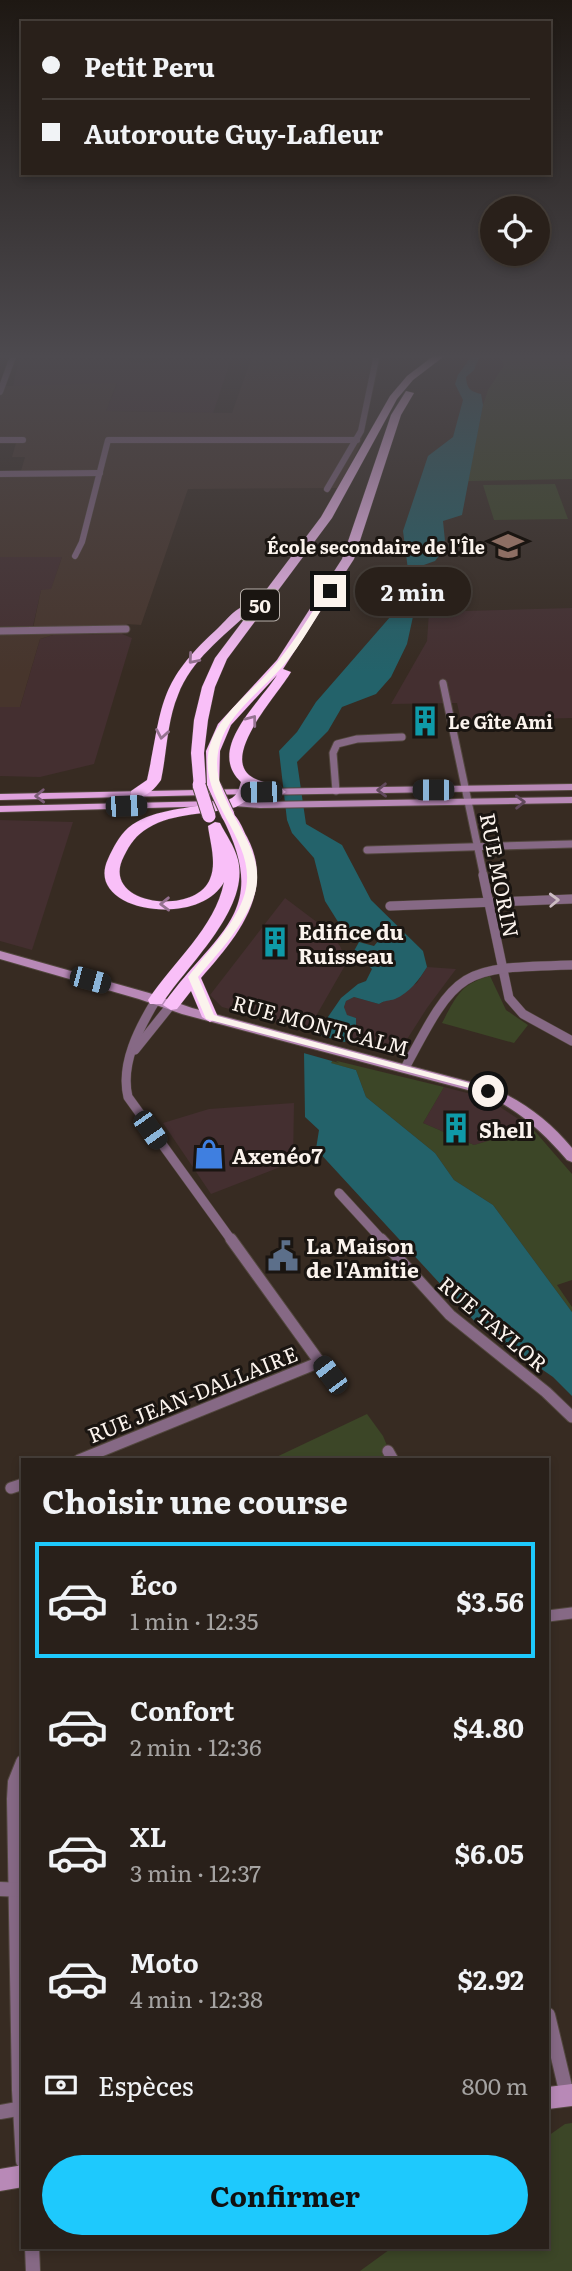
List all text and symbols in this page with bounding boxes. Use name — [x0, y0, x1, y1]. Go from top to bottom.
text: Petit Peru — [84, 46, 215, 85]
text: Autoroute Guy-Lafleur — [84, 113, 383, 152]
map controls — [480, 196, 550, 266]
button: locate — [480, 196, 550, 266]
school or university icon: École secondaire de l'Île — [491, 529, 525, 563]
place label: École secondaire de l'Île — [267, 533, 485, 560]
callout: 2 min — [354, 566, 470, 616]
text: 2 min — [381, 574, 445, 608]
route end — [314, 575, 346, 607]
road number: 50 — [241, 590, 279, 620]
one-way arrow — [189, 651, 201, 664]
building icon: Le Gîte Ami — [408, 704, 442, 738]
place label: Le Gîte Ami — [448, 708, 553, 735]
one-way arrow — [243, 716, 256, 728]
one-way arrow — [155, 728, 170, 740]
car — [413, 780, 455, 801]
car — [240, 781, 283, 803]
one-way arrow — [376, 782, 386, 798]
one-way arrow — [35, 789, 46, 804]
one-way arrow — [515, 794, 526, 809]
car — [105, 795, 148, 817]
street label: RUE MORIN — [474, 810, 528, 940]
one-way arrow — [549, 892, 560, 908]
one-way arrow — [160, 897, 171, 912]
place label: Edifice du Ruisseau — [298, 915, 404, 970]
building icon: Edifice du Ruisseau — [258, 925, 292, 959]
car — [67, 964, 114, 996]
street label: RUE MONTCALM — [229, 986, 413, 1062]
route start — [472, 1075, 504, 1107]
car — [130, 1107, 171, 1153]
building icon: Shell — [439, 1111, 473, 1145]
place label: Shell — [479, 1113, 534, 1144]
shop icon: Axenéo7 — [192, 1137, 226, 1171]
place label: Axenéo7 — [232, 1139, 323, 1170]
place label: La Maison de l'Amitie — [306, 1229, 419, 1284]
public building icon: La Maison de l'Amitie — [266, 1239, 300, 1273]
street label: RUE TAYLOR — [433, 1268, 555, 1378]
street label: RUE JEAN-DALLAIRE — [82, 1337, 302, 1449]
car — [309, 1352, 352, 1398]
text: Choisir une course — [42, 1476, 348, 1524]
text: Éco — [130, 1564, 178, 1603]
icon: car — [46, 1569, 109, 1632]
text: $3.56 — [456, 1581, 524, 1620]
text: 1 min · 12:35 — [130, 1603, 259, 1637]
text: Confort — [130, 1690, 234, 1729]
icon: car — [46, 1695, 109, 1758]
text: $4.80 — [453, 1707, 524, 1746]
text: 2 min · 12:36 — [130, 1729, 262, 1763]
text: XL — [130, 1816, 167, 1855]
icon: car — [46, 1821, 109, 1884]
text: $6.05 — [455, 1833, 524, 1872]
text: 3 min · 12:37 — [130, 1855, 261, 1889]
text: Moto — [130, 1942, 199, 1981]
icon: car — [46, 1947, 109, 2010]
text: $2.92 — [457, 1959, 524, 1998]
text: 4 min · 12:38 — [130, 1981, 263, 2015]
text: Espèces — [98, 2065, 194, 2104]
icon: cash — [42, 2066, 80, 2104]
text: 800 m — [462, 2068, 528, 2102]
button: Confirmer — [42, 2155, 528, 2235]

